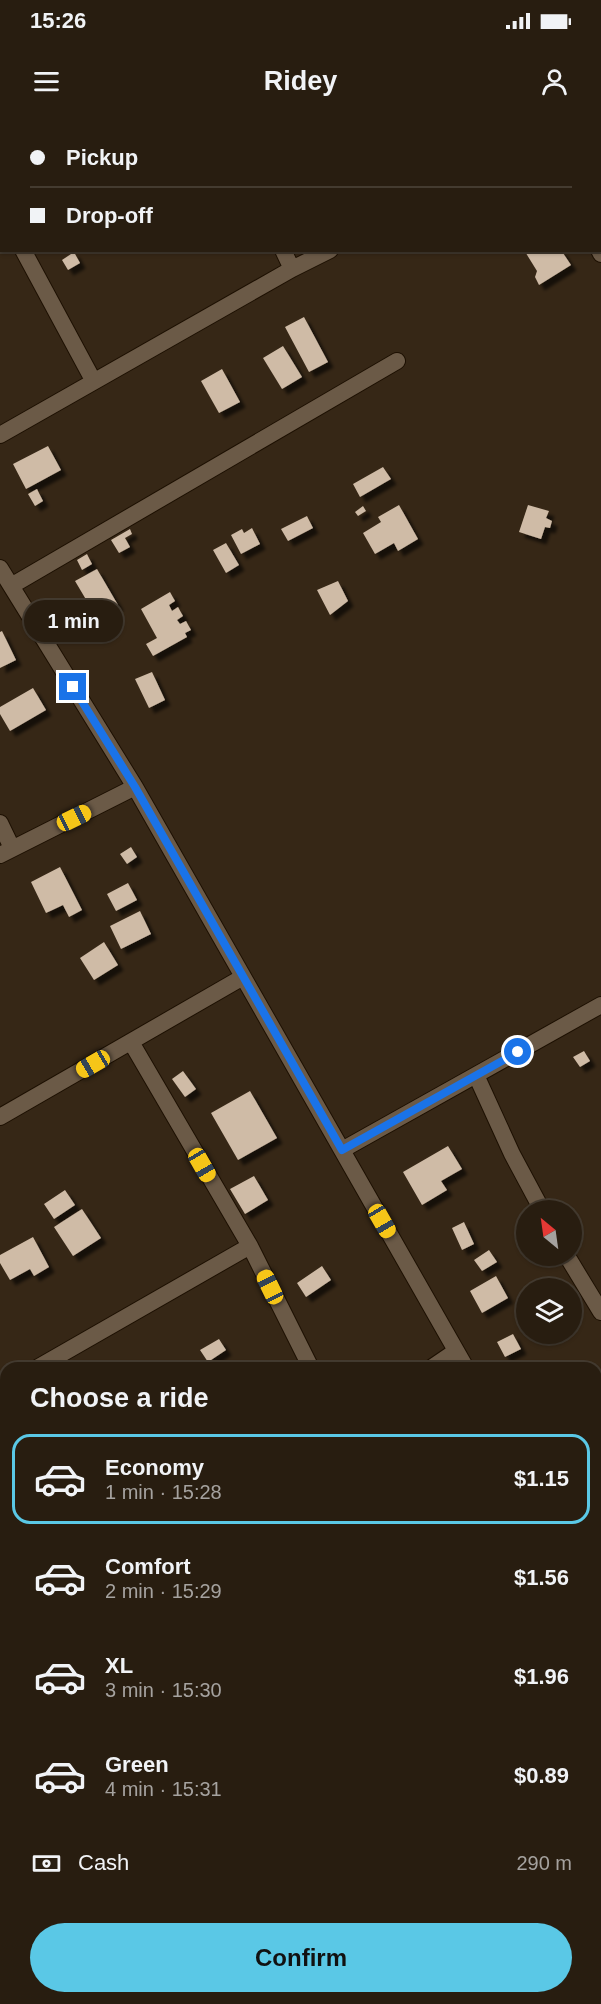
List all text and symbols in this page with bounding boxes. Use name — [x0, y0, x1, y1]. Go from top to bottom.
text: 15:26 — [30, 8, 86, 33]
icon: menu — [30, 65, 63, 98]
icon: person — [538, 65, 571, 98]
text: Ridey — [264, 66, 337, 96]
text: Pickup — [66, 145, 138, 170]
text: Drop-off — [66, 203, 153, 228]
callout: 1 min — [23, 600, 122, 642]
text: 1 min — [47, 610, 100, 632]
route end — [59, 673, 86, 700]
car — [54, 802, 94, 834]
route start — [504, 1038, 531, 1065]
car — [73, 1047, 113, 1081]
car — [185, 1145, 219, 1185]
north arrow — [516, 1200, 582, 1266]
map controls — [516, 1200, 582, 1344]
car — [365, 1201, 399, 1241]
car — [254, 1267, 286, 1307]
button: layers — [516, 1278, 582, 1344]
text: Choose a ride — [30, 1383, 209, 1413]
icon: car — [33, 1452, 87, 1506]
text: Economy — [105, 1455, 204, 1480]
text: $1.15 — [514, 1466, 569, 1491]
text: 1 min · 15:28 — [105, 1481, 222, 1503]
icon: car — [33, 1551, 87, 1605]
text: Comfort — [105, 1554, 191, 1579]
text: $1.56 — [514, 1565, 569, 1590]
text: 2 min · 15:29 — [105, 1580, 222, 1602]
icon: car — [33, 1650, 87, 1704]
text: XL — [105, 1653, 133, 1678]
text: $1.96 — [514, 1664, 569, 1689]
text: 3 min · 15:30 — [105, 1679, 222, 1701]
icon: car — [33, 1749, 87, 1803]
text: Green — [105, 1752, 169, 1777]
text: $0.89 — [514, 1763, 569, 1788]
text: 4 min · 15:31 — [105, 1778, 222, 1800]
icon: cash — [30, 1847, 63, 1880]
text: Cash — [78, 1850, 129, 1875]
text: 290 m — [516, 1852, 572, 1874]
button: Confirm — [30, 1923, 572, 1992]

